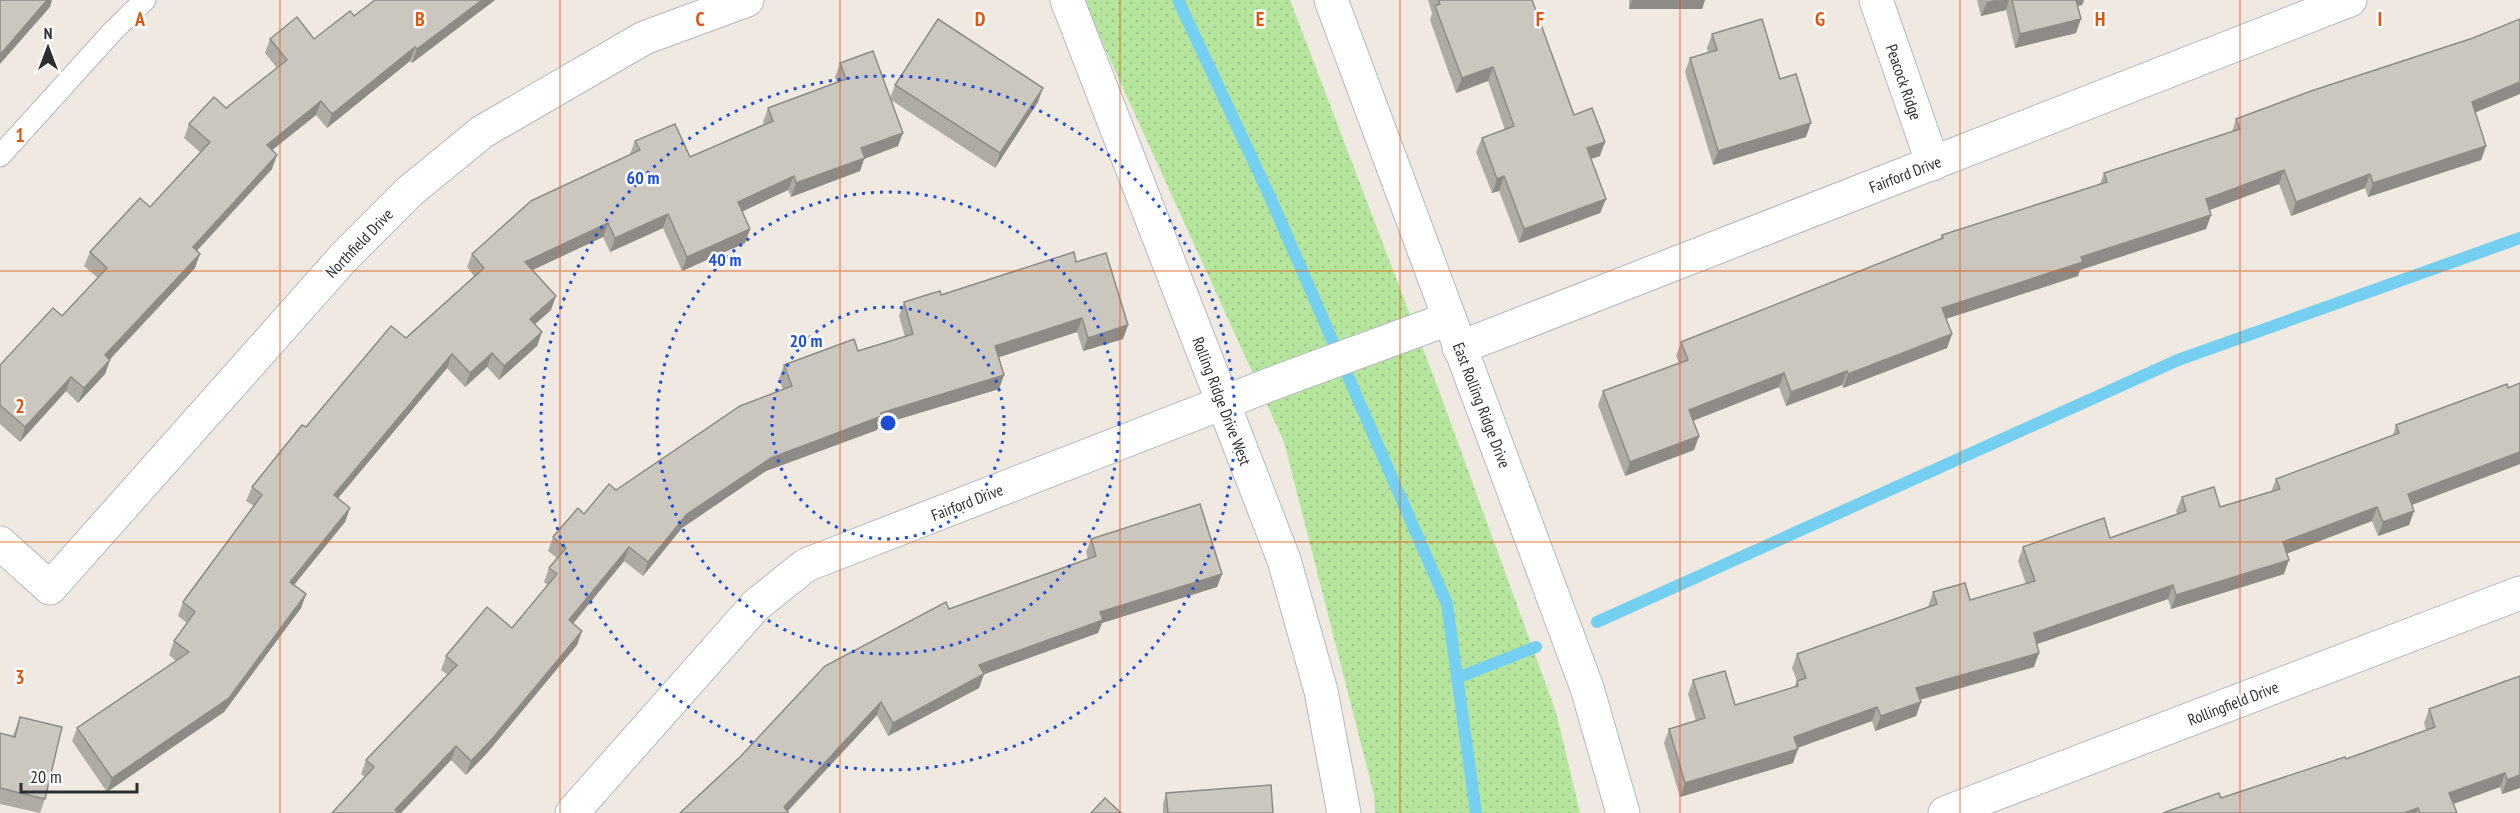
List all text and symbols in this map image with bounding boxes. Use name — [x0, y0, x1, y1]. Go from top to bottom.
text: A — [134, 6, 146, 32]
text: B — [415, 6, 425, 32]
text: C — [695, 6, 705, 32]
text: D — [975, 6, 986, 32]
text: E — [1256, 6, 1264, 32]
text: F — [1536, 6, 1544, 32]
text: G — [1815, 6, 1825, 32]
text: H — [2095, 6, 2105, 32]
text: I — [2378, 6, 2382, 32]
north arrow — [18, 18, 78, 78]
text: N — [44, 23, 52, 43]
street label: Peacock Ridge — [1882, 42, 1926, 122]
text: 1 — [15, 122, 25, 148]
street label: Fairford Drive — [1866, 151, 1944, 197]
text: 60 m — [627, 166, 659, 189]
street label: Northfield Drive — [321, 204, 397, 282]
text: 40 m — [709, 248, 741, 271]
text: 20 m — [790, 329, 822, 352]
street label: Rolling Ridge Drive West — [1188, 334, 1256, 469]
street label: East Rolling Ridge Drive — [1449, 339, 1515, 471]
text: 2 — [15, 393, 25, 419]
centre of rings — [878, 413, 898, 433]
street label: Fairford Drive — [928, 479, 1006, 525]
text: 3 — [15, 664, 25, 690]
street label: Rollingfield Drive — [2185, 677, 2281, 729]
scale bar — [21, 756, 136, 794]
text: 20 m — [30, 765, 62, 788]

